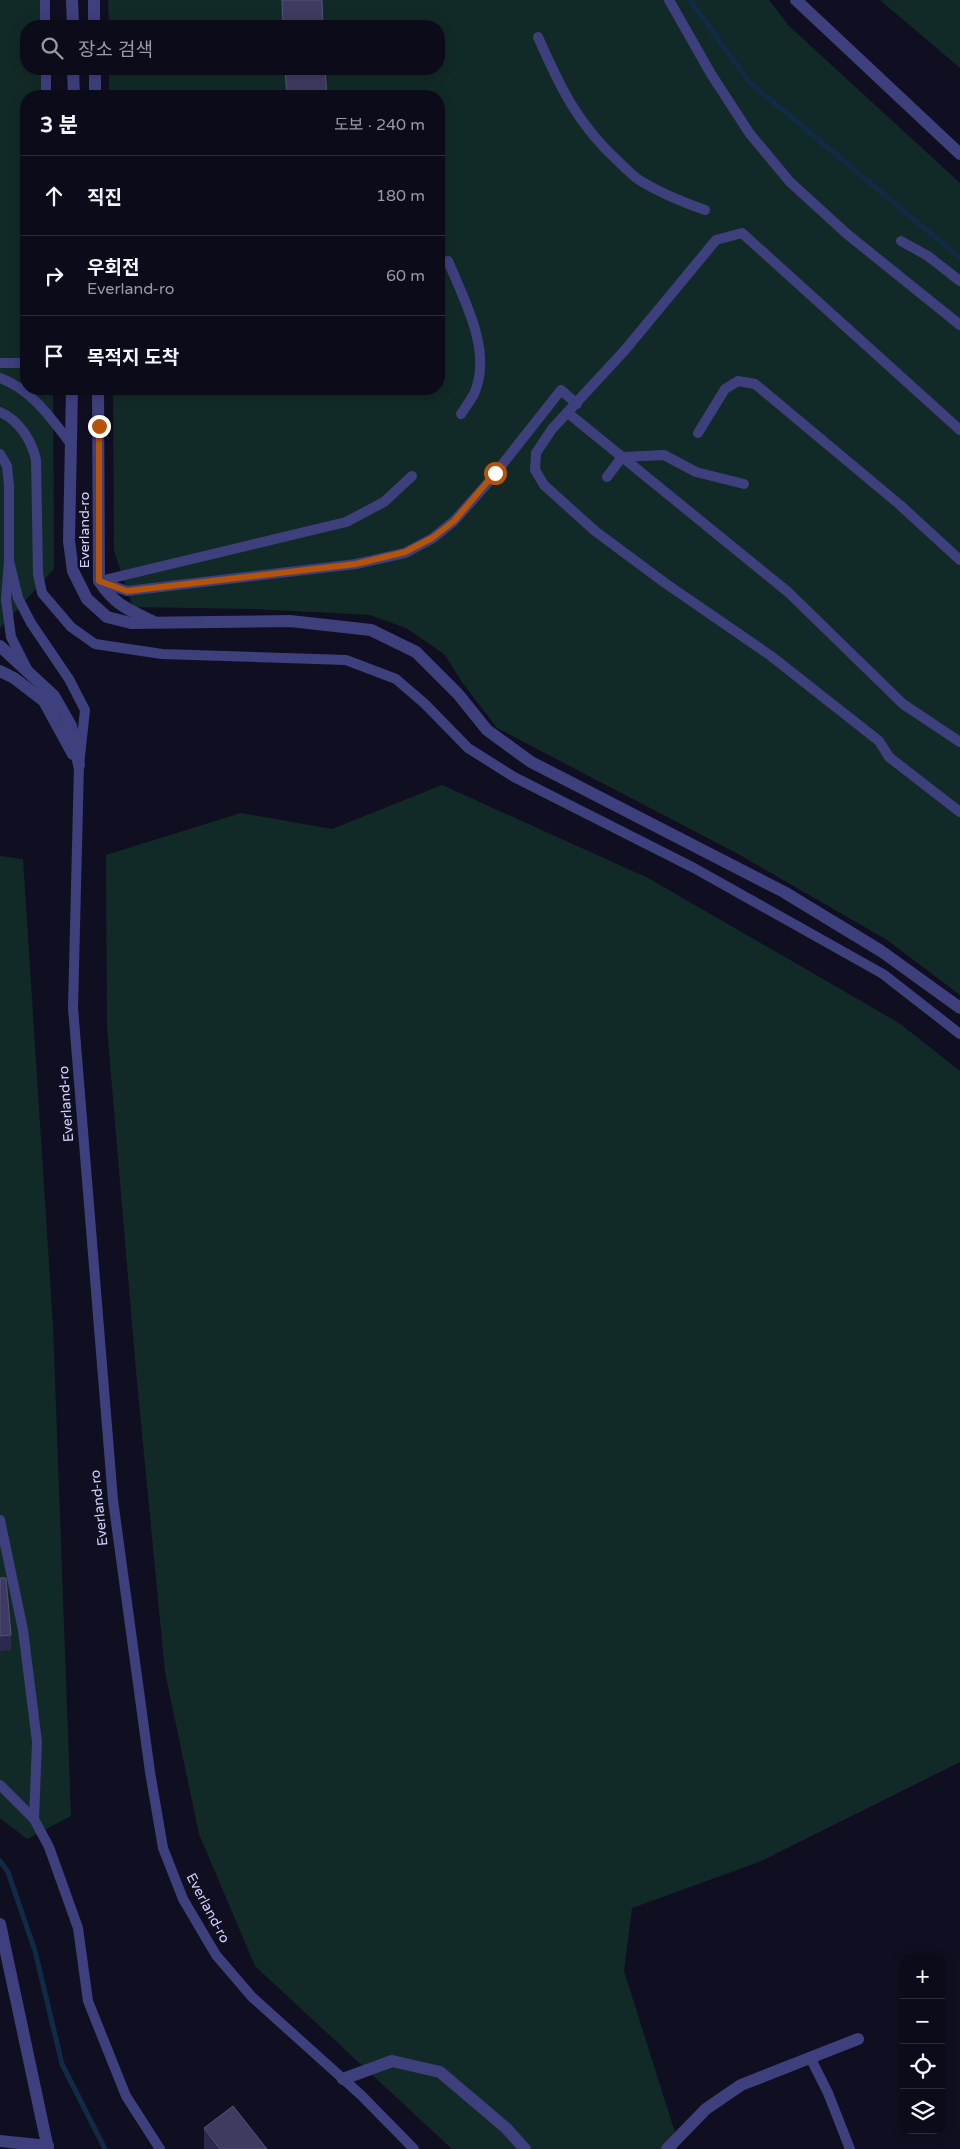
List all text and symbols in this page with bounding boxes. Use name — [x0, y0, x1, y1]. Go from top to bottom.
search box — [20, 20, 445, 75]
icon: search — [38, 34, 66, 62]
text: 장소 검색 — [78, 39, 153, 61]
text: 3 분 — [40, 113, 78, 138]
text: 도보 · 240 m — [334, 115, 425, 135]
icon: ahead — [40, 182, 68, 210]
text: 180 m — [376, 186, 425, 206]
text: 직진 — [87, 187, 122, 209]
text: 우회전 — [87, 257, 139, 279]
icon: right — [40, 262, 68, 290]
text: 60 m — [386, 266, 425, 286]
text: Everland-ro — [87, 279, 175, 299]
icon: arrive — [40, 342, 68, 370]
text: 목적지 도착 — [87, 347, 179, 369]
route end — [88, 415, 111, 438]
route start — [484, 462, 507, 485]
street label: Everland-ro — [76, 492, 93, 568]
street label: Everland-ro — [55, 1065, 77, 1143]
street label: Everland-ro — [87, 1469, 111, 1547]
street label: Everland-ro — [183, 1870, 233, 1946]
map controls — [900, 1954, 945, 2134]
button: + — [900, 1954, 945, 1999]
button: − — [900, 1999, 945, 2044]
button: locate — [900, 2044, 945, 2089]
button: layers — [900, 2089, 945, 2134]

